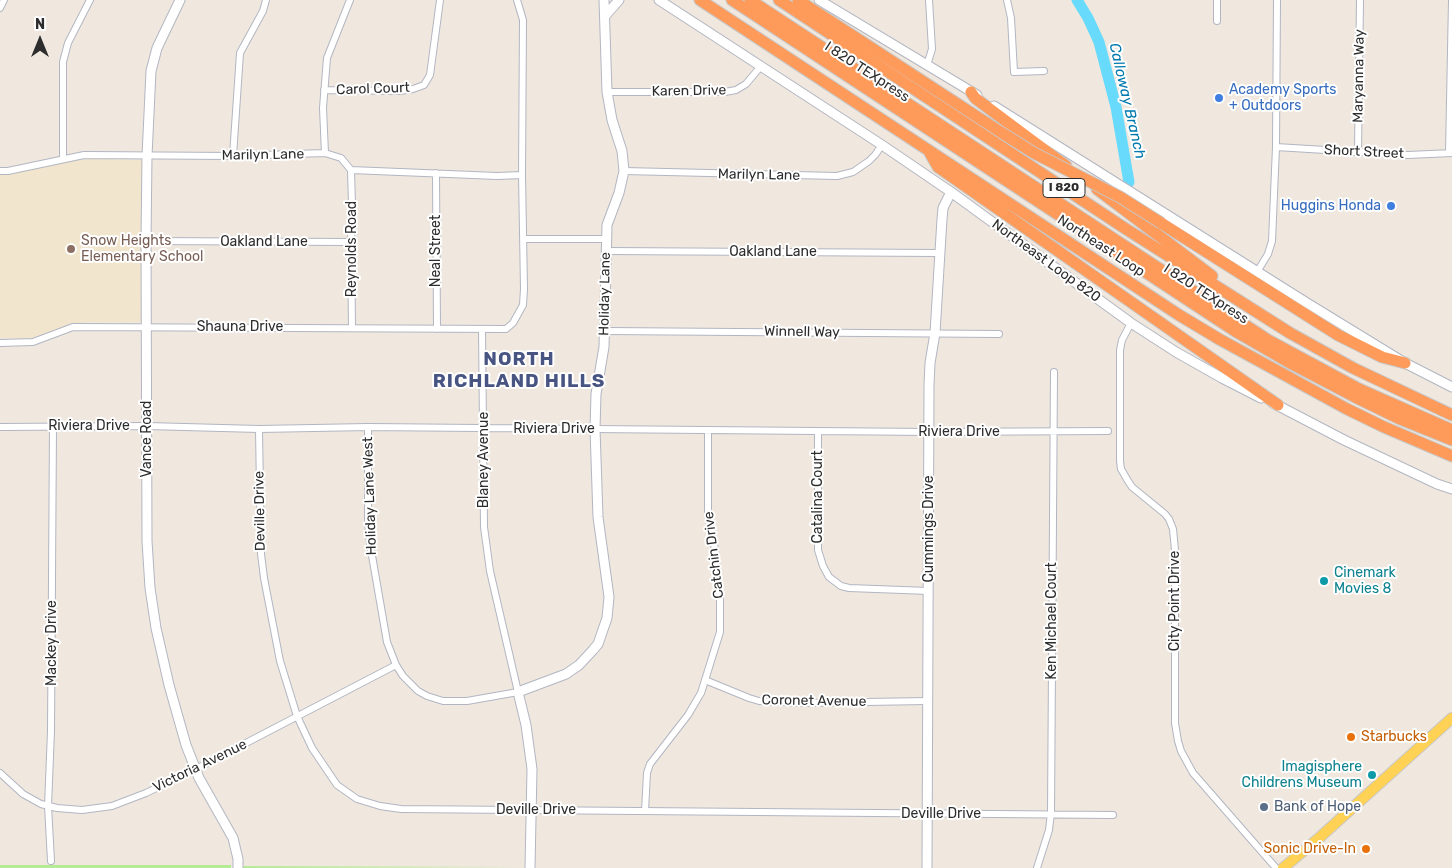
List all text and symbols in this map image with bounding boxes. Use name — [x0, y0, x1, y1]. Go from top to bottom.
north arrow — [15, 15, 65, 65]
text: N — [35, 16, 45, 33]
street label: Maryanna Way — [1350, 29, 1368, 123]
street label: I 820 TEXpress — [821, 38, 913, 106]
water label: Calloway Branch — [1105, 41, 1149, 161]
street label: Carol Court — [336, 79, 410, 99]
street label: Karen Drive — [652, 82, 726, 100]
place label: Academy Sports + Outdoors — [1229, 82, 1336, 114]
marker: Academy Sports + Outdoors — [1213, 92, 1225, 104]
street label: Short Street — [1324, 142, 1404, 162]
street label: Marilyn Lane — [222, 146, 304, 164]
street label: Marilyn Lane — [718, 166, 800, 184]
road number: I 820 — [1043, 178, 1085, 198]
place label: Huggins Honda — [1281, 198, 1381, 214]
marker: Huggins Honda — [1385, 200, 1397, 212]
street label: Reynolds Road — [344, 201, 360, 297]
street label: Northeast Loop — [1054, 211, 1148, 281]
street label: Neal Street — [428, 215, 444, 287]
street label: Northeast Loop 820 — [988, 216, 1104, 306]
place label: Snow Heights Elementary School — [81, 233, 204, 266]
street label: Oakland Lane — [220, 234, 308, 250]
marker: Snow Heights Elementary School — [65, 243, 77, 255]
street label: Oakland Lane — [729, 244, 817, 260]
street label: Holiday Lane — [596, 252, 614, 336]
street label: I 820 TEXpress — [1160, 260, 1252, 328]
street label: Shauna Drive — [197, 319, 283, 335]
street label: Winnell Way — [764, 323, 840, 341]
district label: NORTH RICHLAND HILLS — [431, 349, 607, 393]
street label: Vance Road — [139, 401, 155, 477]
street label: Blaney Avenue — [476, 412, 492, 508]
street label: Riviera Drive — [48, 418, 130, 434]
street label: Riviera Drive — [513, 421, 595, 437]
street label: Riviera Drive — [918, 424, 1000, 440]
street label: Holiday Lane West — [360, 436, 380, 556]
street label: Catalina Court — [810, 450, 826, 544]
street label: Deville Drive — [251, 471, 269, 551]
street label: Cummings Drive — [921, 475, 937, 583]
street label: Catchin Drive — [700, 510, 728, 600]
street label: City Point Drive — [1167, 551, 1183, 651]
street label: Ken Michael Court — [1044, 562, 1060, 680]
place label: Cinemark Movies 8 — [1334, 565, 1396, 598]
marker: Cinemark Movies 8 — [1318, 575, 1330, 587]
street label: Mackey Drive — [44, 600, 60, 686]
street label: Coronet Avenue — [761, 692, 867, 710]
place label: Starbucks — [1361, 729, 1427, 745]
marker: Starbucks — [1345, 731, 1357, 743]
street label: Victoria Avenue — [150, 736, 250, 796]
place label: Imagisphere Childrens Museum — [1242, 759, 1362, 792]
marker: Imagisphere Childrens Museum — [1366, 769, 1378, 781]
place label: Bank of Hope — [1274, 799, 1361, 815]
marker: Bank of Hope — [1258, 801, 1270, 813]
street label: Deville Drive — [496, 802, 576, 818]
street label: Deville Drive — [901, 806, 981, 822]
place label: Sonic Drive-In — [1264, 841, 1356, 857]
marker: Sonic Drive-In — [1360, 843, 1372, 855]

